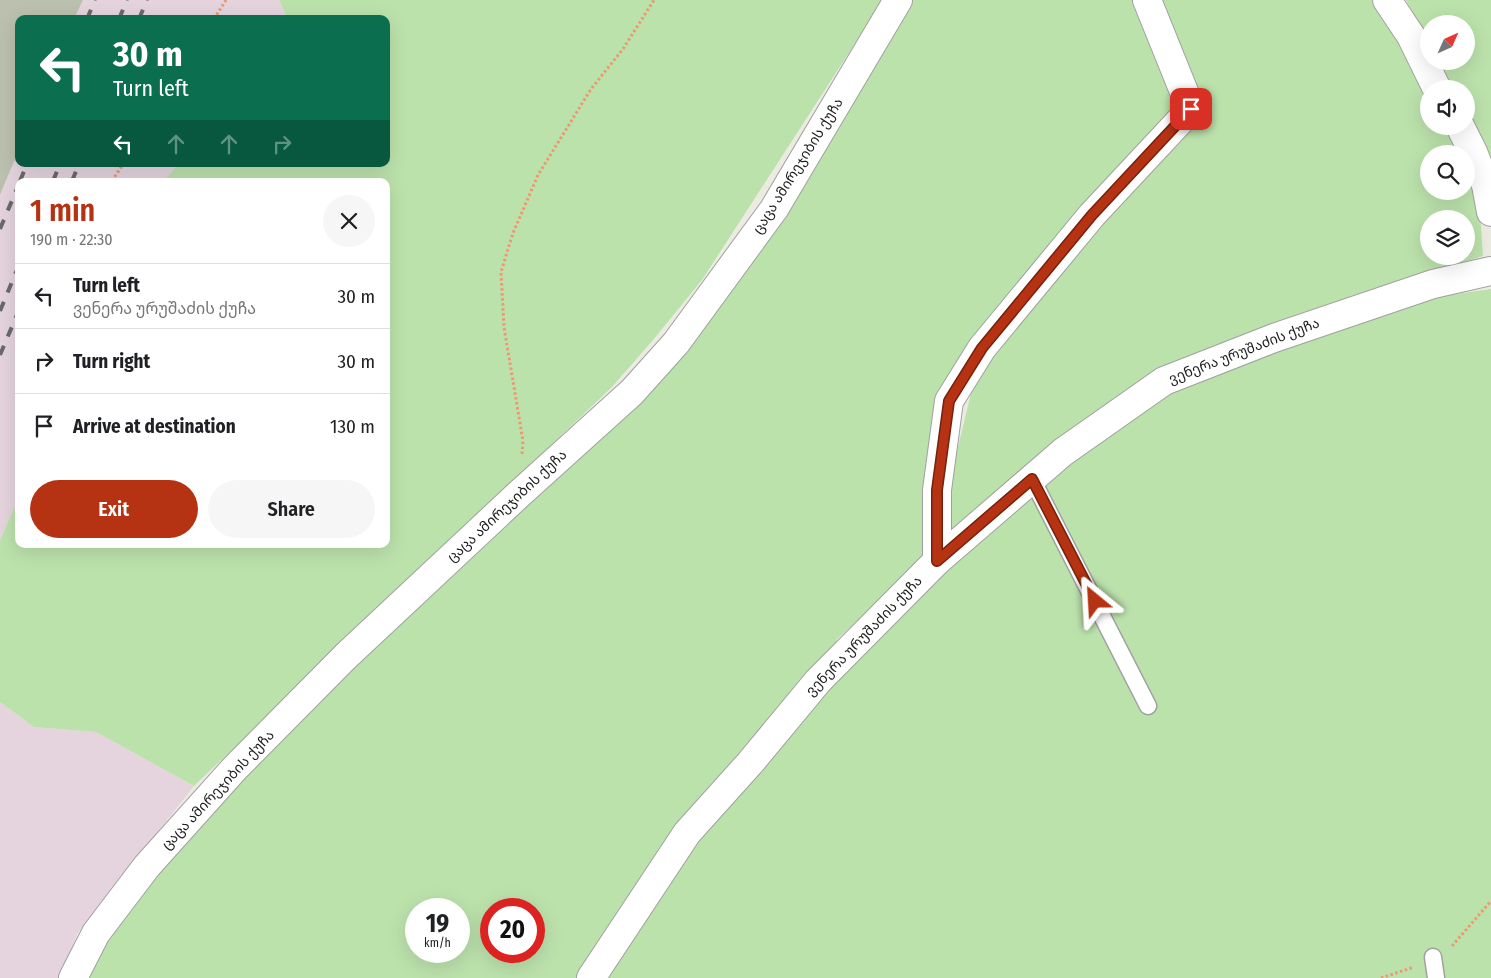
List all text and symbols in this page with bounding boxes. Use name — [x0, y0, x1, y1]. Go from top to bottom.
north arrow — [1420, 15, 1475, 70]
map controls — [1420, 15, 1475, 265]
text: 30 m — [113, 33, 183, 75]
icon: left — [30, 35, 95, 100]
text: Turn left — [113, 75, 189, 102]
button: sound — [1420, 80, 1475, 135]
pin — [1170, 88, 1212, 130]
street label: ცაცა ამირეჯიბის ქუჩა — [749, 95, 847, 237]
icon: arrive — [1177, 95, 1205, 123]
icon: left — [109, 130, 137, 158]
icon: ahead — [162, 130, 190, 158]
icon: ahead — [215, 130, 243, 158]
icon: right — [268, 130, 296, 158]
button: search — [1420, 145, 1475, 200]
text: 1 min — [30, 193, 95, 229]
button: close — [323, 195, 375, 247]
button: layers — [1420, 210, 1475, 265]
text: 190 m · 22:30 — [30, 230, 113, 249]
text: Turn left — [73, 274, 140, 297]
icon: left — [30, 282, 58, 310]
text: 30 m — [337, 285, 375, 308]
text: ვენერა ურუშაძის ქუჩა — [73, 299, 256, 318]
street label: ვენერა ურუშაძის ქუჩა — [1166, 314, 1322, 388]
icon: right — [30, 347, 58, 375]
text: Turn right — [73, 350, 150, 373]
text: 30 m — [337, 350, 375, 373]
icon: arrive — [30, 412, 58, 440]
text: Arrive at destination — [73, 415, 236, 438]
text: 130 m — [330, 415, 375, 438]
street label: ცაცა ამირეჯიბის ქუჩა — [444, 446, 570, 566]
button: Exit — [30, 480, 198, 538]
button: Share — [208, 480, 375, 538]
street label: ვენერა ურუშაძის ქუჩა — [802, 573, 926, 699]
position arrow — [1068, 574, 1120, 626]
street label: ცაცა ამირეჯიბის ქუჩა — [158, 727, 278, 853]
speed limit sign: 20 — [480, 898, 545, 963]
text: 19 — [426, 909, 449, 939]
text: km/h — [424, 936, 451, 950]

